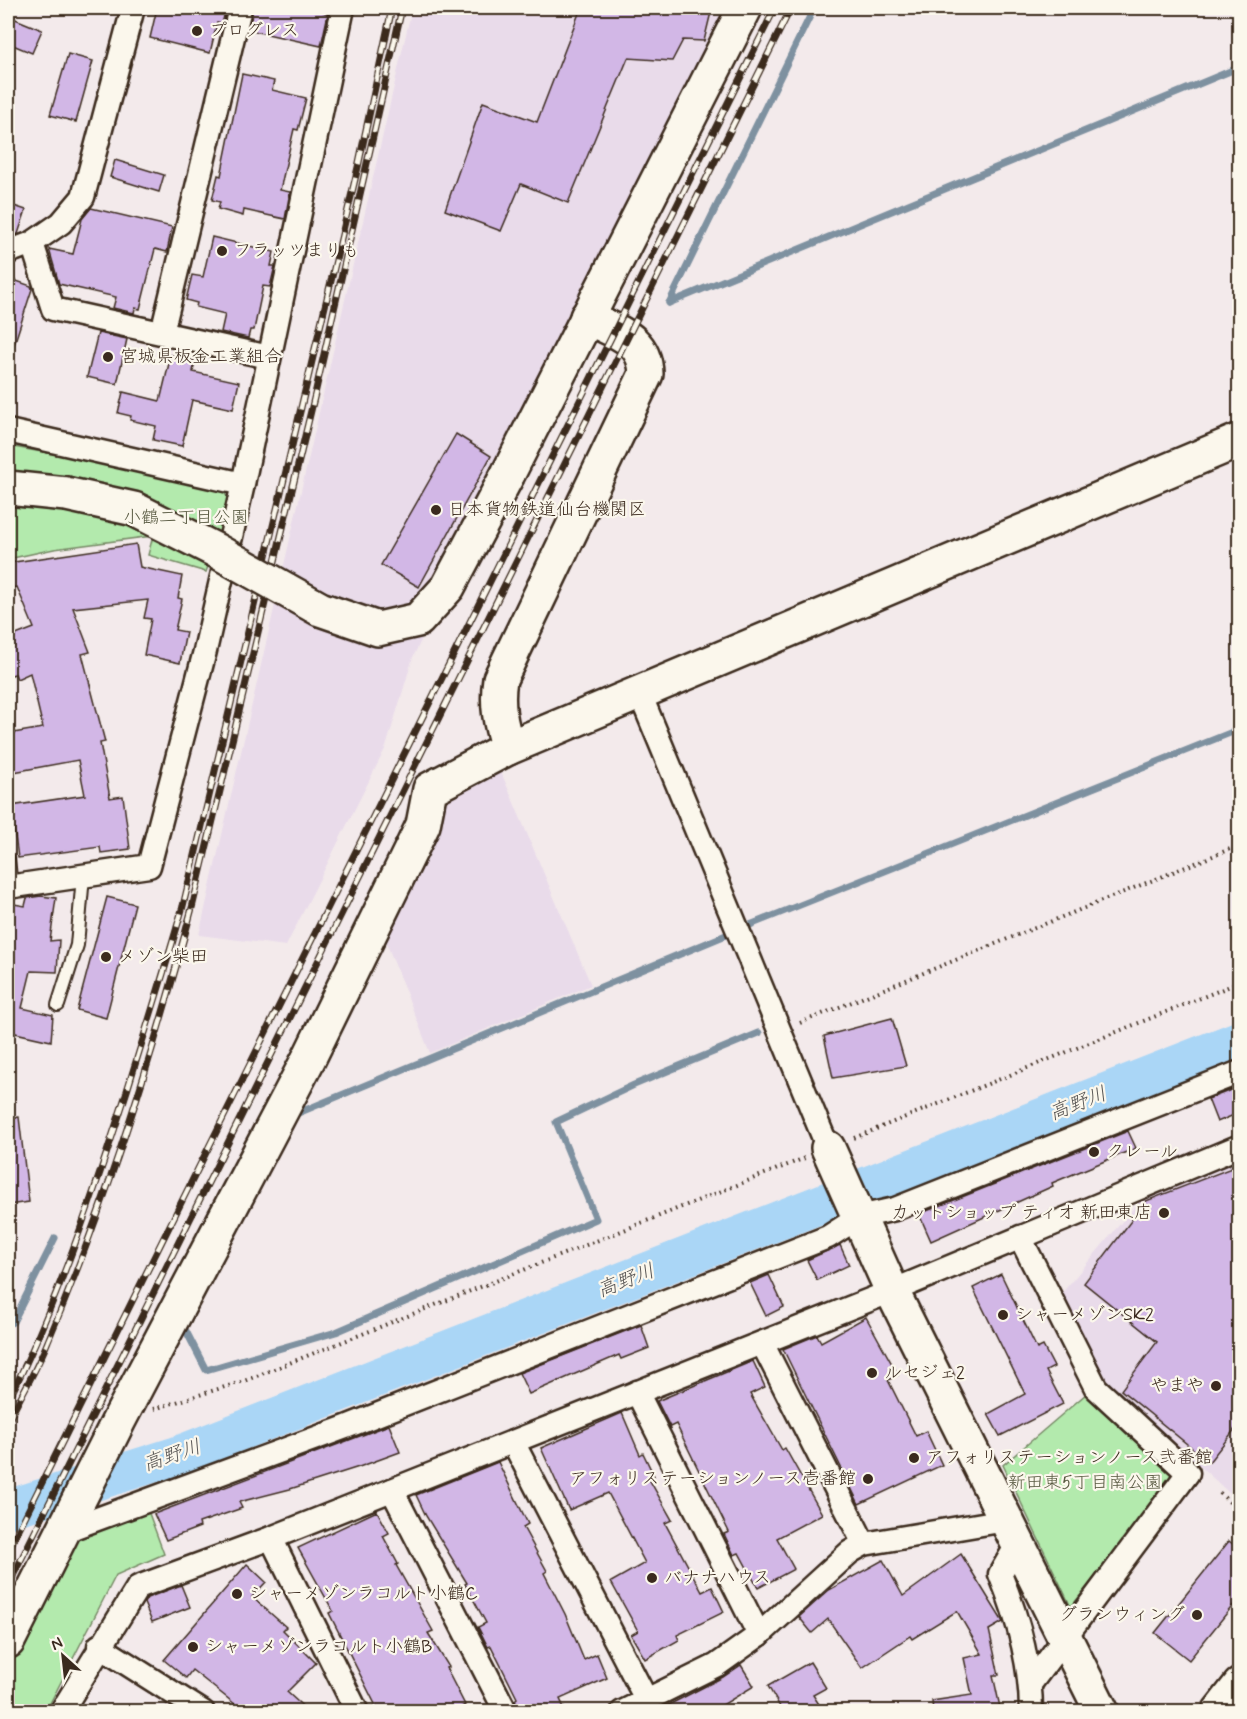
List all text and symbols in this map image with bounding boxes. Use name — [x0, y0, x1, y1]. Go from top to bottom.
place label: プログレス — [209, 19, 299, 43]
marker: プログレス — [190, 24, 204, 38]
place label: フラッツまりも — [234, 239, 360, 263]
marker: フラッツまりも — [215, 244, 229, 258]
place label: 宮城県板金工業組合 — [120, 345, 282, 369]
marker: 宮城県板金工業組合 — [101, 350, 115, 364]
place label: 日本貨物鉄道仙台機関区 — [448, 498, 646, 522]
marker: 日本貨物鉄道仙台機関区 — [429, 503, 443, 517]
park label: 小鶴二丁目公園 — [123, 506, 249, 530]
place label: メゾン柴田 — [118, 945, 208, 969]
marker: メゾン柴田 — [99, 950, 113, 964]
water label: 高野川 — [1045, 1081, 1111, 1127]
place label: クレール — [1106, 1140, 1178, 1164]
marker: クレール — [1087, 1145, 1101, 1159]
place label: カットショップ ティオ 新田東店 — [891, 1201, 1152, 1225]
marker: カットショップ ティオ 新田東店 — [1157, 1206, 1171, 1220]
water label: 高野川 — [593, 1258, 659, 1304]
place label: シャーメゾンSK2 — [1015, 1303, 1154, 1327]
marker: シャーメゾンSK2 — [996, 1308, 1010, 1322]
place label: ルセジェ2 — [884, 1361, 965, 1385]
marker: ルセジェ2 — [865, 1366, 879, 1380]
place label: やまや — [1150, 1374, 1204, 1398]
marker: やまや — [1209, 1379, 1223, 1393]
water label: 高野川 — [139, 1433, 205, 1479]
place label: アフォリステーションノース弐番館 — [926, 1446, 1213, 1470]
marker: アフォリステーションノース弐番館 — [907, 1451, 921, 1465]
place label: アフォリステーションノース壱番館 — [569, 1467, 856, 1491]
park label: 新田東5丁目南公園 — [1008, 1471, 1162, 1495]
marker: アフォリステーションノース壱番館 — [861, 1472, 875, 1486]
place label: バナナハウス — [664, 1566, 771, 1590]
marker: バナナハウス — [645, 1571, 659, 1585]
place label: シャーメゾンラコルト小鶴C — [249, 1582, 478, 1606]
marker: シャーメゾンラコルト小鶴C — [230, 1587, 244, 1601]
place label: グランウィング — [1059, 1603, 1185, 1627]
marker: グランウィング — [1190, 1608, 1204, 1622]
north arrow — [33, 1626, 93, 1686]
text: N — [47, 1632, 66, 1656]
place label: シャーメゾンラコルト小鶴B — [205, 1635, 432, 1659]
marker: シャーメゾンラコルト小鶴B — [186, 1640, 200, 1654]

